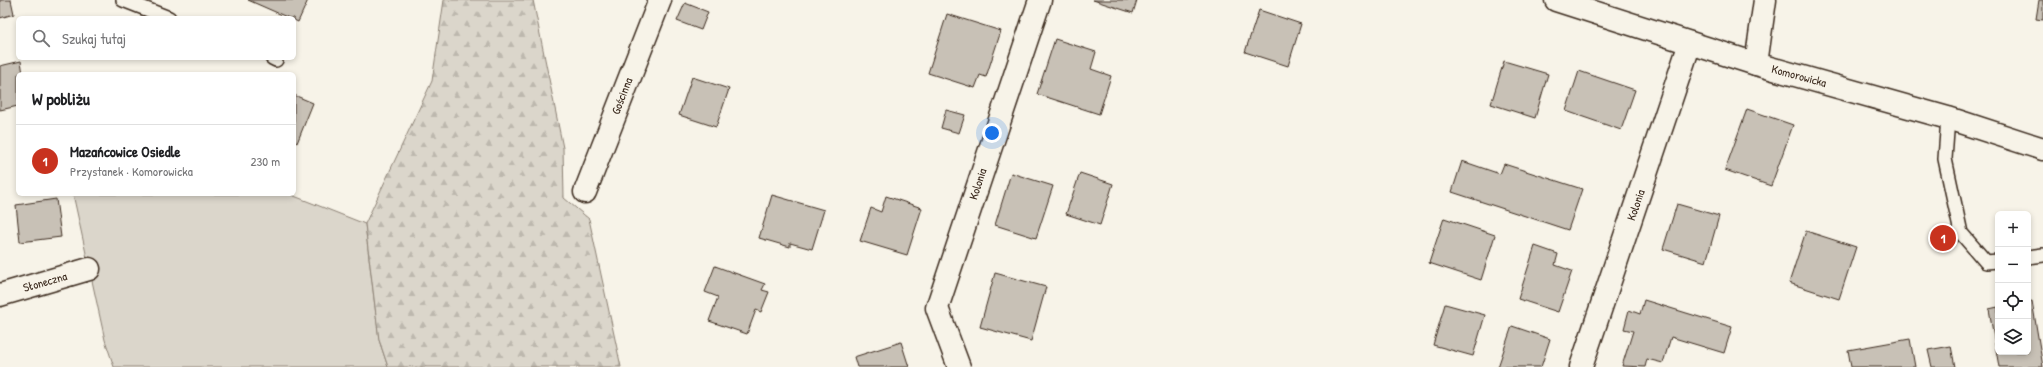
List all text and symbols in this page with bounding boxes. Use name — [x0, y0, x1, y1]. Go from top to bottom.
search box — [16, 16, 296, 60]
icon: search — [30, 27, 52, 49]
text: Szukaj tutaj — [62, 28, 126, 49]
street label: Komorowicka — [1770, 60, 1829, 91]
street label: Gościnna — [607, 75, 636, 117]
text: W pobliżu — [32, 87, 90, 110]
your location — [982, 123, 1002, 143]
text: Mazańcowice Osiedle — [70, 141, 181, 162]
text: 1 — [43, 152, 47, 170]
text: 230 m — [250, 152, 280, 170]
text: Przystanek · Komorowicka — [70, 162, 193, 180]
street label: Kolonia — [965, 166, 991, 202]
street label: Kolonia — [1622, 187, 1649, 223]
map controls — [1995, 211, 2031, 355]
button: + — [1995, 211, 2031, 247]
pin: 1 — [1930, 223, 1956, 253]
button: − — [1995, 247, 2031, 283]
street label: Słoneczna — [21, 267, 69, 296]
button: locate — [1995, 283, 2031, 319]
button: layers — [1995, 319, 2031, 355]

